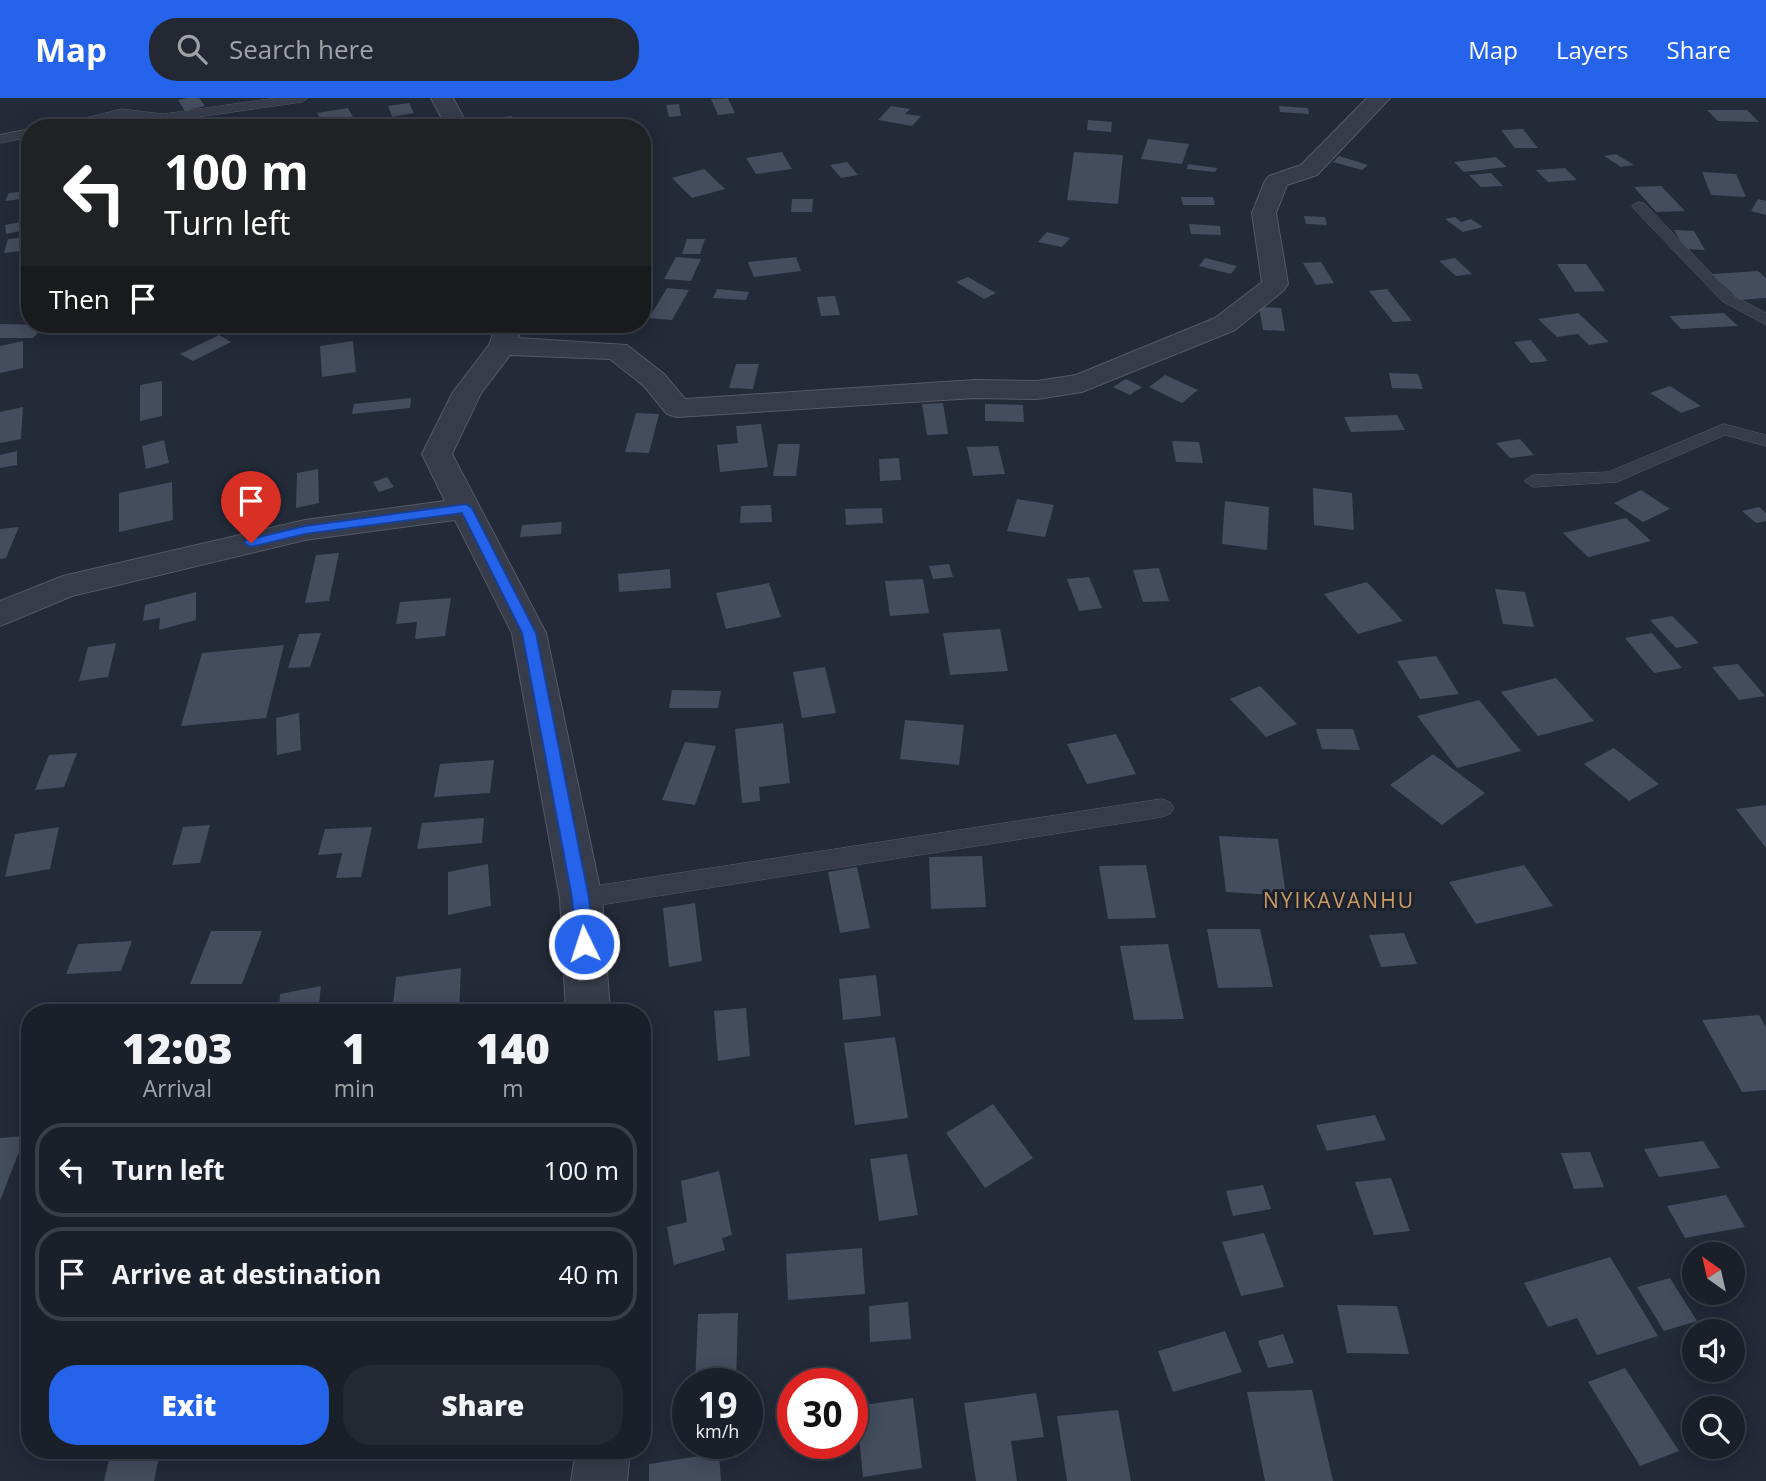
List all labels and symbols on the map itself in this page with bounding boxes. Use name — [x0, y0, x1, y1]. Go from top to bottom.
pin — [221, 471, 281, 543]
district label: NYIKAVANHU — [1263, 886, 1415, 914]
position arrow — [547, 907, 621, 981]
north arrow — [1682, 1242, 1745, 1306]
speed limit sign: 30 — [777, 1368, 868, 1459]

